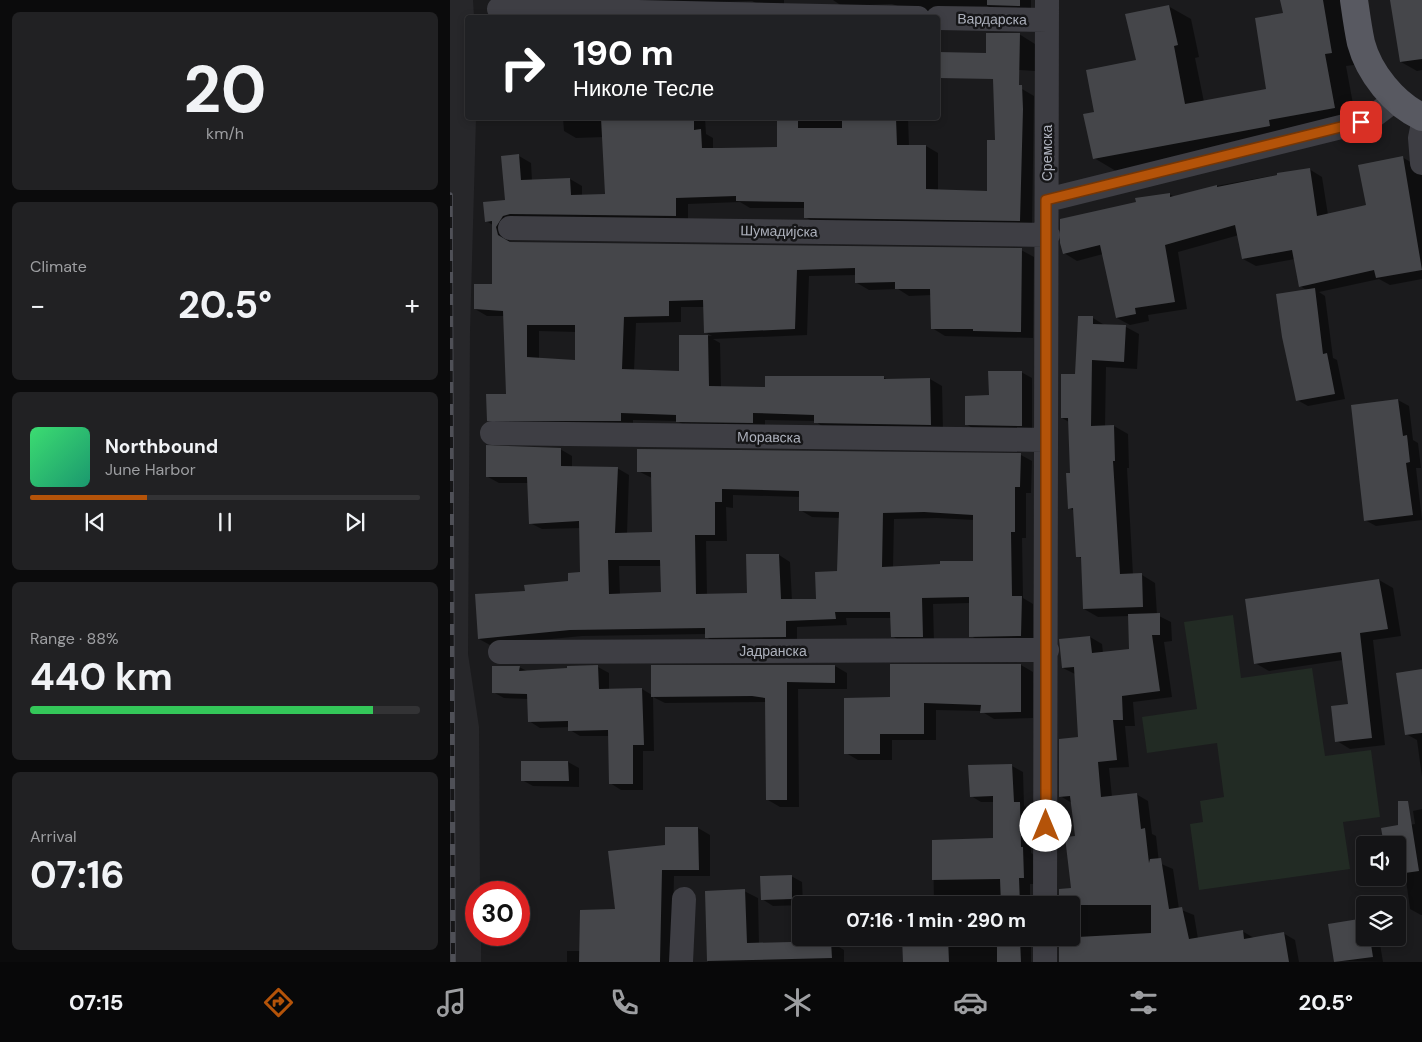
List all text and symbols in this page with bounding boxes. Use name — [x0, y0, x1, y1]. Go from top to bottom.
street label: Вардарска — [957, 9, 1027, 29]
text: 190 m — [573, 30, 674, 76]
icon: right — [490, 35, 555, 100]
text: 20 — [184, 48, 267, 132]
text: Николе Тесле — [573, 74, 714, 103]
pin — [1340, 101, 1382, 143]
icon: arrive — [1347, 108, 1375, 136]
text: km/h — [206, 123, 244, 144]
street label: Сремска — [1038, 125, 1056, 181]
street label: Шумадијска — [740, 221, 818, 241]
text: Climate — [30, 256, 87, 277]
text: 20.5° — [178, 280, 272, 330]
text: − — [30, 287, 45, 324]
text: + — [405, 287, 420, 324]
street label: Моравска — [737, 427, 801, 447]
text: Northbound — [105, 434, 218, 459]
text: June Harbor — [105, 459, 196, 480]
icon: previous — [81, 508, 109, 536]
icon: pause — [211, 508, 239, 536]
icon: next — [341, 508, 369, 536]
text: Range · 88% — [30, 628, 119, 649]
street label: Јадранска — [739, 642, 807, 660]
text: 440 km — [30, 652, 173, 702]
position arrow — [1019, 799, 1071, 851]
text: Arrival — [30, 826, 77, 847]
map controls — [1356, 836, 1406, 946]
button: sound — [1356, 836, 1406, 886]
text: 07:16 — [30, 850, 125, 900]
speed limit sign: 30 — [465, 881, 530, 946]
button: layers — [1356, 896, 1406, 946]
text: 07:16 · 1 min · 290 m — [846, 908, 1026, 933]
icon: directions — [261, 985, 296, 1020]
icon: music — [434, 985, 469, 1020]
icon: phone — [607, 985, 642, 1020]
icon: climate — [780, 985, 815, 1020]
icon: car — [953, 985, 988, 1020]
icon: filters — [1126, 985, 1161, 1020]
text: 07:15 — [69, 988, 123, 1017]
text: 20.5° — [1299, 988, 1353, 1017]

